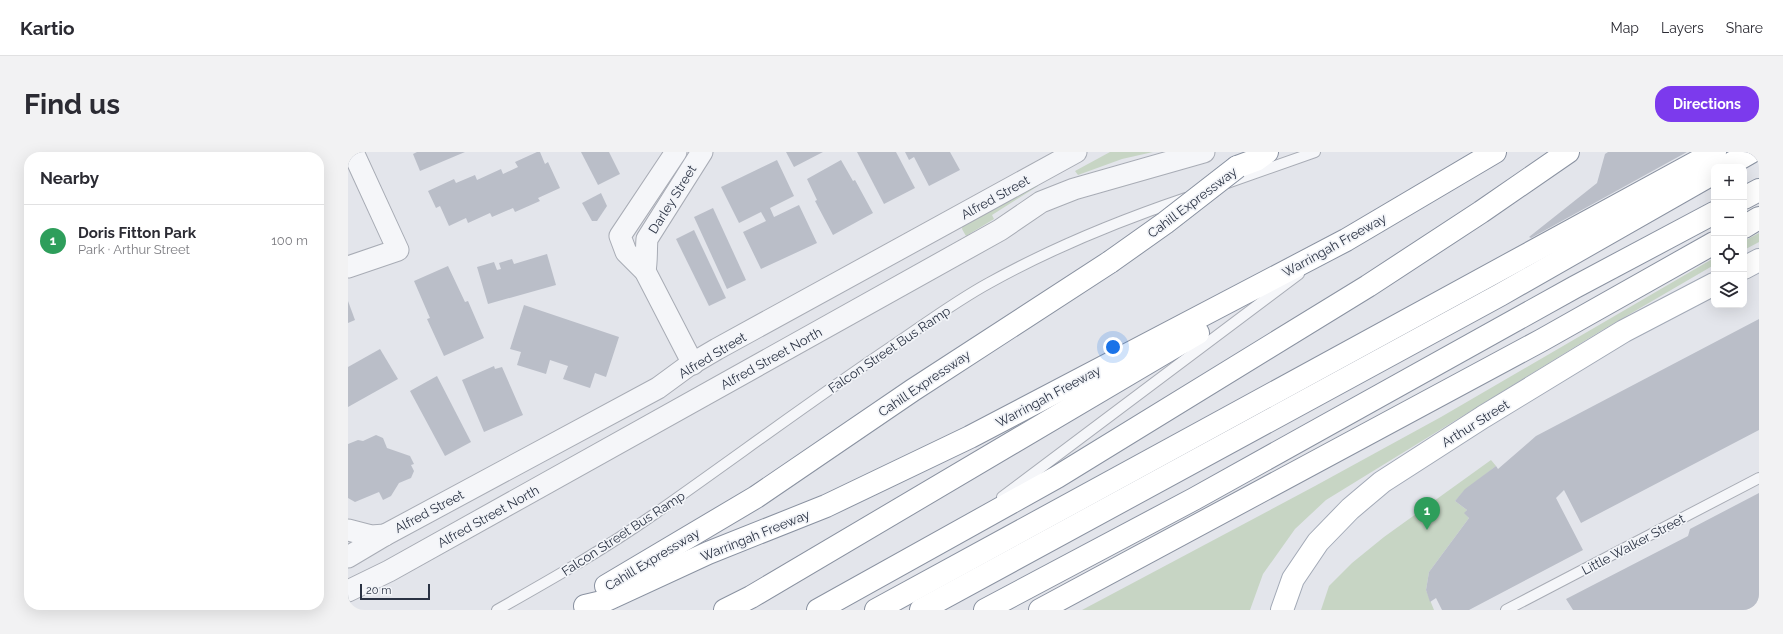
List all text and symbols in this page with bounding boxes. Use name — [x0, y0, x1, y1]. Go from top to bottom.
text: Kartio — [20, 17, 75, 39]
text: Map — [1611, 20, 1639, 36]
text: Layers — [1661, 20, 1704, 36]
text: Share — [1726, 20, 1763, 36]
button: Directions — [1655, 86, 1759, 122]
text: Find us — [24, 88, 120, 121]
street label: Darley Street — [645, 162, 700, 236]
street label: Cahill Expressway — [1145, 164, 1240, 241]
map controls — [1711, 164, 1747, 308]
button: + — [1711, 164, 1747, 200]
text: Nearby — [40, 168, 99, 188]
street label: Alfred Street — [958, 172, 1033, 222]
button: − — [1711, 200, 1747, 236]
street label: Warringah Freeway — [1280, 211, 1389, 280]
text: Doris Fitton Park — [78, 224, 196, 242]
text: 1 — [50, 233, 56, 248]
text: 100 m — [271, 233, 308, 248]
button: locate — [1711, 236, 1747, 272]
text: Park · Arthur Street — [78, 242, 190, 257]
button: layers — [1711, 272, 1747, 308]
street label: Falcon Street Bus Ramp — [825, 303, 953, 396]
street label: Alfred Street North — [718, 324, 825, 393]
street label: Alfred Street — [676, 329, 749, 381]
your location — [1103, 337, 1123, 357]
street label: Cahill Expressway — [875, 347, 973, 420]
street label: Warringah Freeway — [993, 362, 1103, 430]
street label: Arthur Street — [1439, 396, 1512, 450]
street label: Alfred Street North — [435, 482, 542, 551]
street label: Alfred Street — [392, 487, 467, 536]
street label: Falcon Street Bus Ramp — [559, 488, 688, 579]
pin: 1 — [1414, 497, 1440, 530]
street label: Warringah Freeway — [698, 507, 812, 564]
street label: Little Walker Street — [1579, 511, 1688, 578]
street label: Cahill Expressway — [602, 525, 702, 594]
scale bar — [360, 582, 430, 601]
text: 20 m — [366, 584, 391, 597]

